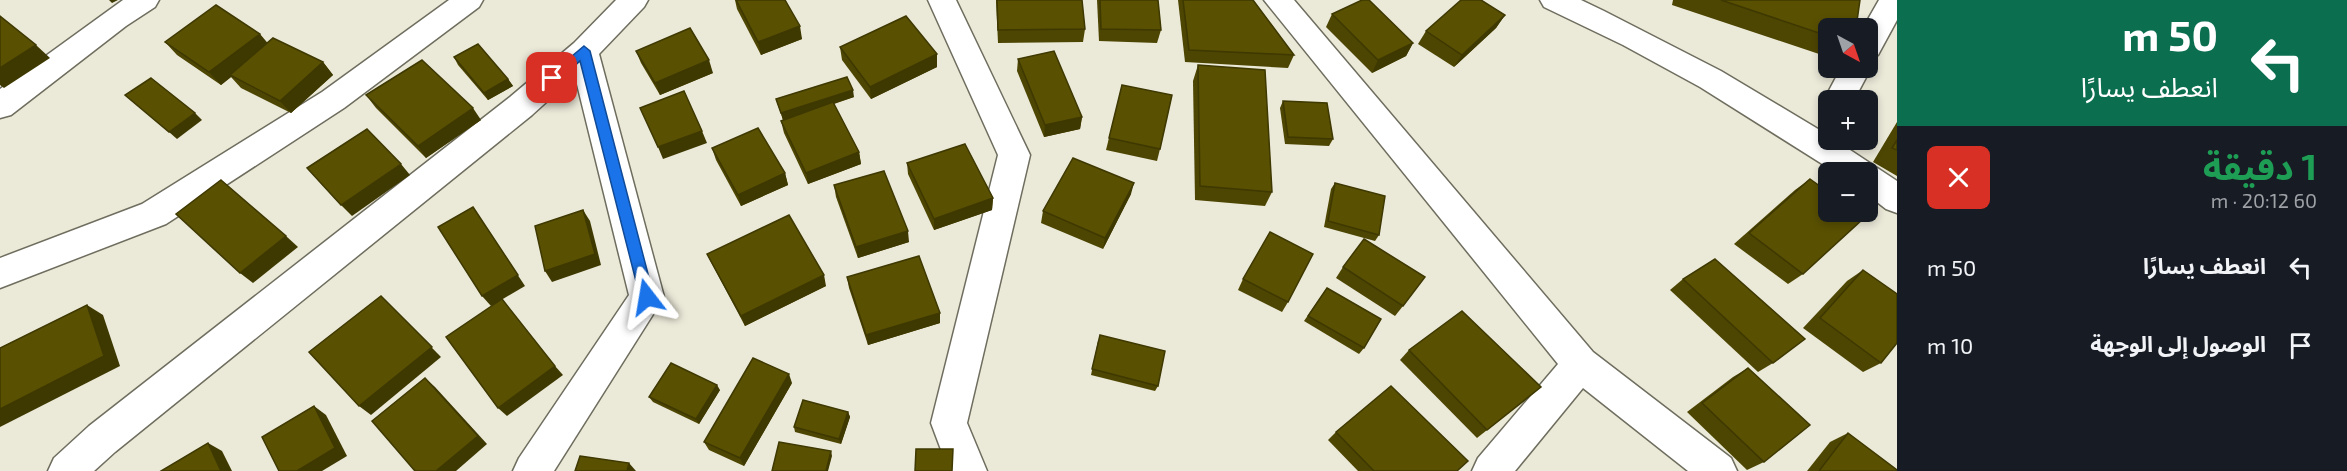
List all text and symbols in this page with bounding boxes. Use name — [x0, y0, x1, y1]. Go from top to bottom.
text: 50 m — [2122, 9, 2218, 59]
north arrow — [1818, 18, 1878, 78]
map controls — [1818, 18, 1878, 222]
icon: left — [2239, 24, 2317, 102]
pin — [526, 52, 577, 103]
icon: arrive — [535, 61, 568, 94]
text: انعطف يسارًا — [2081, 70, 2218, 102]
button: + — [1818, 90, 1878, 150]
text: 1 دقيقة — [2203, 144, 2317, 187]
button: close — [1927, 146, 1990, 209]
button: − — [1818, 162, 1878, 222]
text: 60 m · 20:12 — [2211, 188, 2317, 212]
icon: left — [2284, 251, 2317, 284]
text: انعطف يسارًا — [2143, 252, 2266, 278]
text: 50 m — [1927, 254, 1976, 280]
position arrow — [615, 265, 679, 329]
icon: arrive — [2284, 329, 2317, 362]
text: الوصول إلى الوجهة — [2090, 330, 2266, 356]
text: 10 m — [1927, 332, 1973, 358]

